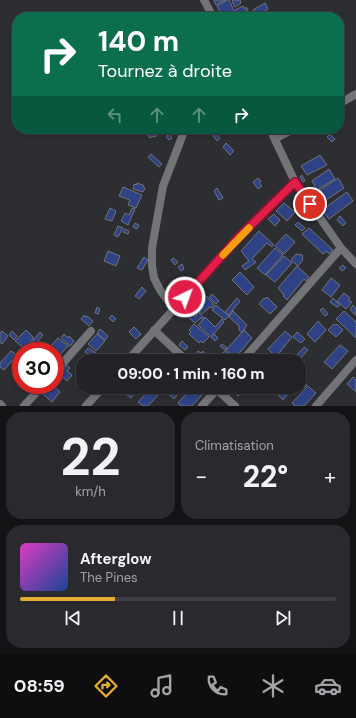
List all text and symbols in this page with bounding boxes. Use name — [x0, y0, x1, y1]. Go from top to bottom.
text: 140 m — [98, 23, 179, 60]
icon: right — [32, 28, 84, 80]
text: Tournez à droite — [98, 59, 232, 83]
icon: left — [104, 104, 126, 126]
icon: ahead — [146, 104, 168, 126]
icon: ahead — [188, 104, 210, 126]
icon: right — [230, 104, 252, 126]
pin — [293, 187, 327, 221]
icon: arrive — [299, 193, 321, 215]
position arrow — [164, 276, 206, 318]
speed limit sign: 30 — [12, 342, 64, 394]
text: 09:00 · 1 min · 160 m — [118, 364, 264, 384]
text: 22 — [60, 423, 121, 491]
text: Climatisation — [195, 437, 274, 454]
text: 22° — [243, 457, 288, 496]
text: − — [195, 462, 207, 491]
text: + — [324, 462, 336, 491]
text: km/h — [75, 483, 106, 500]
text: Afterglow — [80, 549, 152, 569]
text: The Pines — [80, 569, 138, 586]
icon: previous — [62, 607, 84, 629]
icon: pause — [167, 607, 189, 629]
icon: next — [272, 607, 294, 629]
icon: directions — [92, 672, 120, 700]
icon: music — [148, 672, 176, 700]
icon: phone — [203, 672, 231, 700]
icon: climate — [259, 672, 287, 700]
icon: car — [314, 672, 342, 700]
text: 08:59 — [14, 674, 65, 698]

